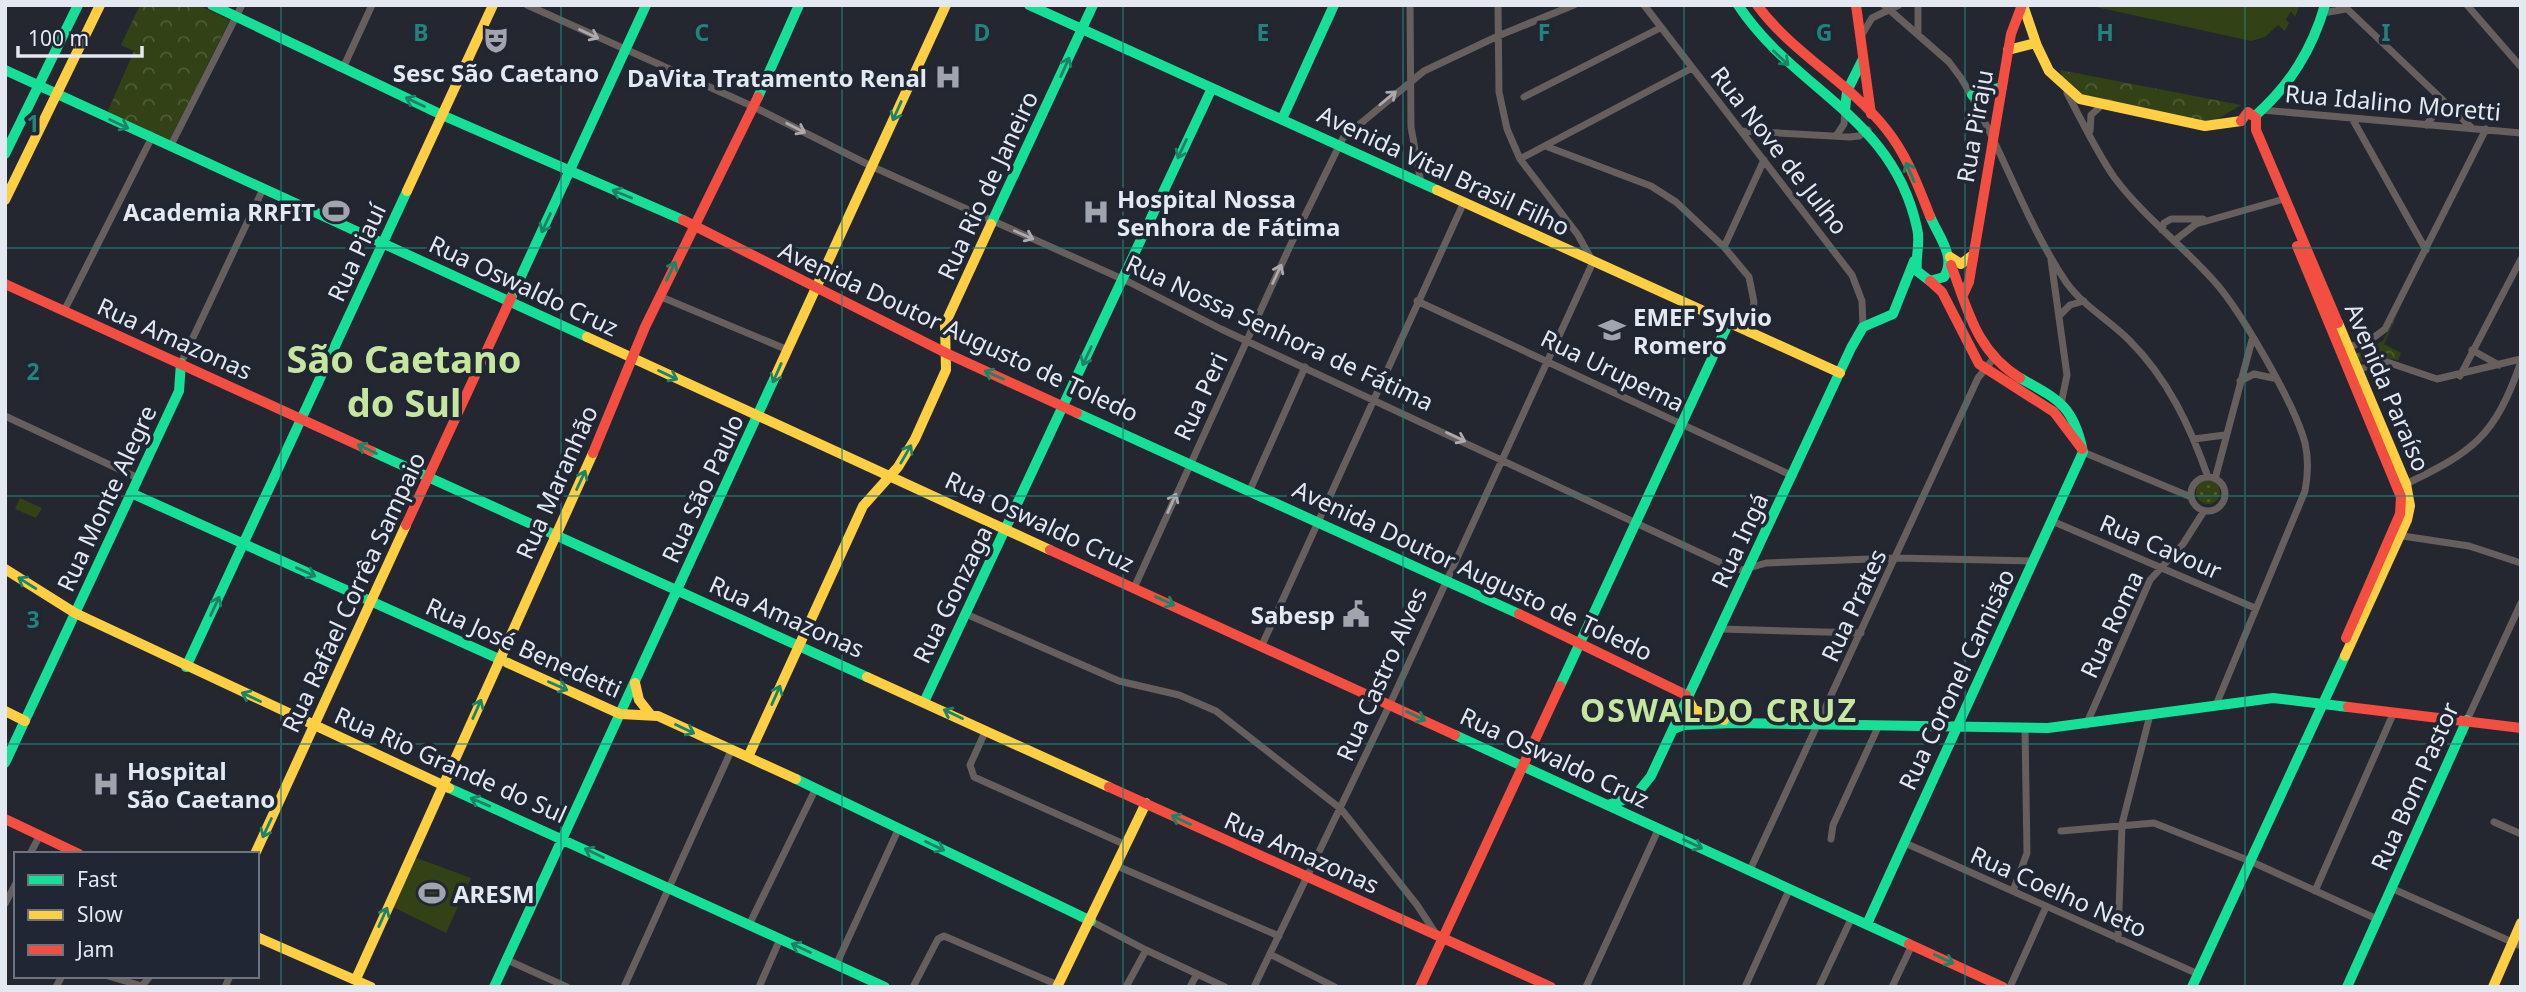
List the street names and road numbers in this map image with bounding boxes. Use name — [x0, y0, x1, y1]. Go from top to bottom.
street label: Rua Nove de Julho — [1704, 59, 1856, 241]
street label: Rua Piraju — [1948, 67, 2000, 185]
street label: Rua Idalino Moretti — [2284, 76, 2502, 128]
street label: Rua Rio de Janeiro — [929, 85, 1045, 285]
street label: Avenida Vital Brasil Filho — [1313, 97, 1575, 243]
street label: Rua Piauí — [319, 197, 393, 306]
street label: Rua Oswaldo Cruz — [424, 227, 624, 343]
street label: Avenida Doutor Augusto de Toledo — [774, 233, 1144, 429]
street label: Rua Nossa Senhora de Fátima — [1121, 246, 1439, 418]
street label: Rua Amazonas — [92, 289, 258, 387]
street label: Avenida Paraíso — [2338, 298, 2438, 476]
street label: Rua Urupema — [1536, 321, 1690, 419]
street label: Rua Peri — [1165, 347, 1235, 445]
street label: Rua Monte Alegre — [48, 400, 164, 596]
street label: Rua Maranhão — [507, 400, 605, 564]
street label: Rua São Paulo — [653, 408, 751, 568]
street label: Rua Rafael Corrêa Sampaio — [273, 446, 433, 738]
street label: Rua Oswaldo Cruz — [940, 463, 1140, 579]
street label: Avenida Doutor Augusto de Toledo — [1288, 472, 1658, 668]
street label: Rua Ingá — [1703, 487, 1775, 593]
street label: Rua Cavour — [2095, 505, 2227, 587]
street label: Rua Gonzaga — [904, 520, 1000, 668]
street label: Rua Prates — [1813, 543, 1893, 667]
street label: Rua Coronel Camisão — [1890, 563, 2022, 795]
street label: Rua Roma — [2072, 565, 2150, 683]
street label: Rua Amazonas — [704, 567, 870, 665]
street label: Rua Castro Alves — [1328, 582, 1434, 766]
street label: Rua José Benedetti — [421, 589, 627, 705]
street label: Rua Bom Pastor — [2362, 697, 2466, 875]
street label: Rua Rio Grande do Sul — [330, 698, 572, 830]
street label: Rua Oswaldo Cruz — [1455, 699, 1655, 815]
street label: Rua Amazonas — [1219, 803, 1385, 901]
street label: Rua Coelho Neto — [1966, 837, 2152, 945]

